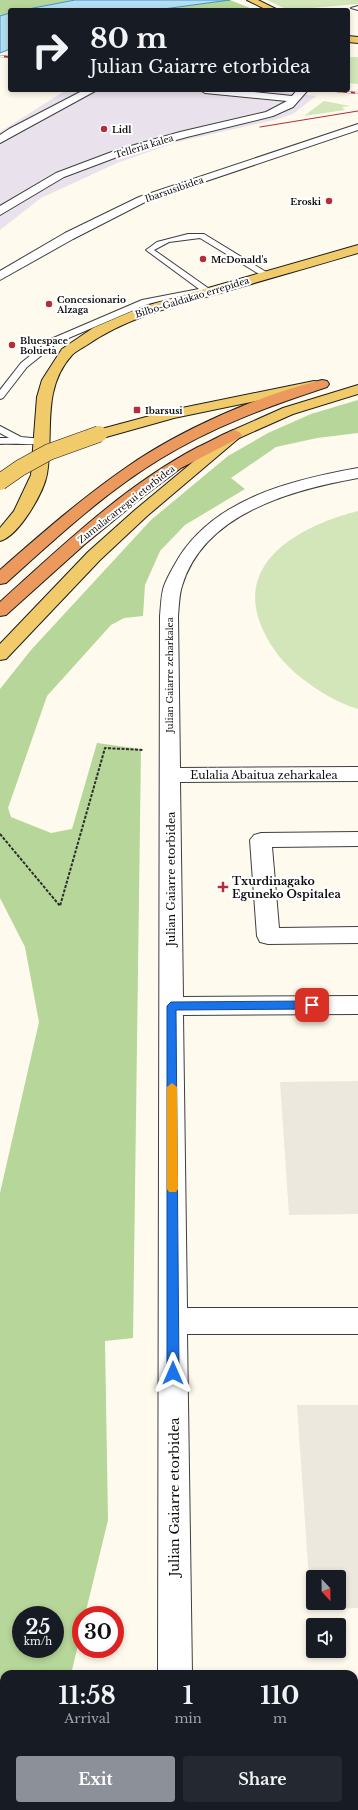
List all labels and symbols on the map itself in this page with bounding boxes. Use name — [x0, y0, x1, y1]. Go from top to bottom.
marker: Lidl — [99, 124, 109, 134]
place label: Lidl — [112, 124, 132, 135]
street label: Telleria kalea — [113, 132, 175, 160]
street label: Ibarsusibidea — [143, 174, 205, 204]
place label: Eroski — [290, 196, 322, 207]
marker: Eroski — [324, 196, 334, 206]
marker: McDonald's — [198, 254, 208, 264]
place label: McDonald's — [211, 254, 268, 265]
street label: Bilbo-Galdakao errepidea — [134, 274, 250, 320]
place label: Concesionario Alzaga — [56, 294, 126, 315]
marker: Concesionario Alzaga — [44, 299, 54, 309]
place label: Bluespace Bolueta — [20, 335, 68, 356]
marker: Bluespace Bolueta — [7, 340, 17, 350]
marker: Ibarsusi — [132, 405, 142, 415]
place label: Ibarsusi — [145, 405, 183, 416]
street label: Zumalacarregui etorbidea — [75, 463, 177, 545]
street label: Julian Gaiarre zeharkalea — [164, 617, 175, 734]
street label: Eulalia Abaitua zeharkalea — [190, 768, 339, 782]
street label: Julian Gaiarre etorbidea — [164, 811, 178, 948]
place label: Txurdinagako Eguneko Ospitalea — [232, 874, 341, 901]
marker: Txurdinagako Eguneko Ospitalea — [217, 881, 229, 893]
pin — [295, 988, 329, 1022]
position arrow — [152, 1352, 194, 1394]
street label: Julian Gaiarre etorbidea — [166, 1417, 183, 1579]
north arrow — [306, 1570, 346, 1610]
speed limit sign: 30 — [72, 1606, 124, 1658]

